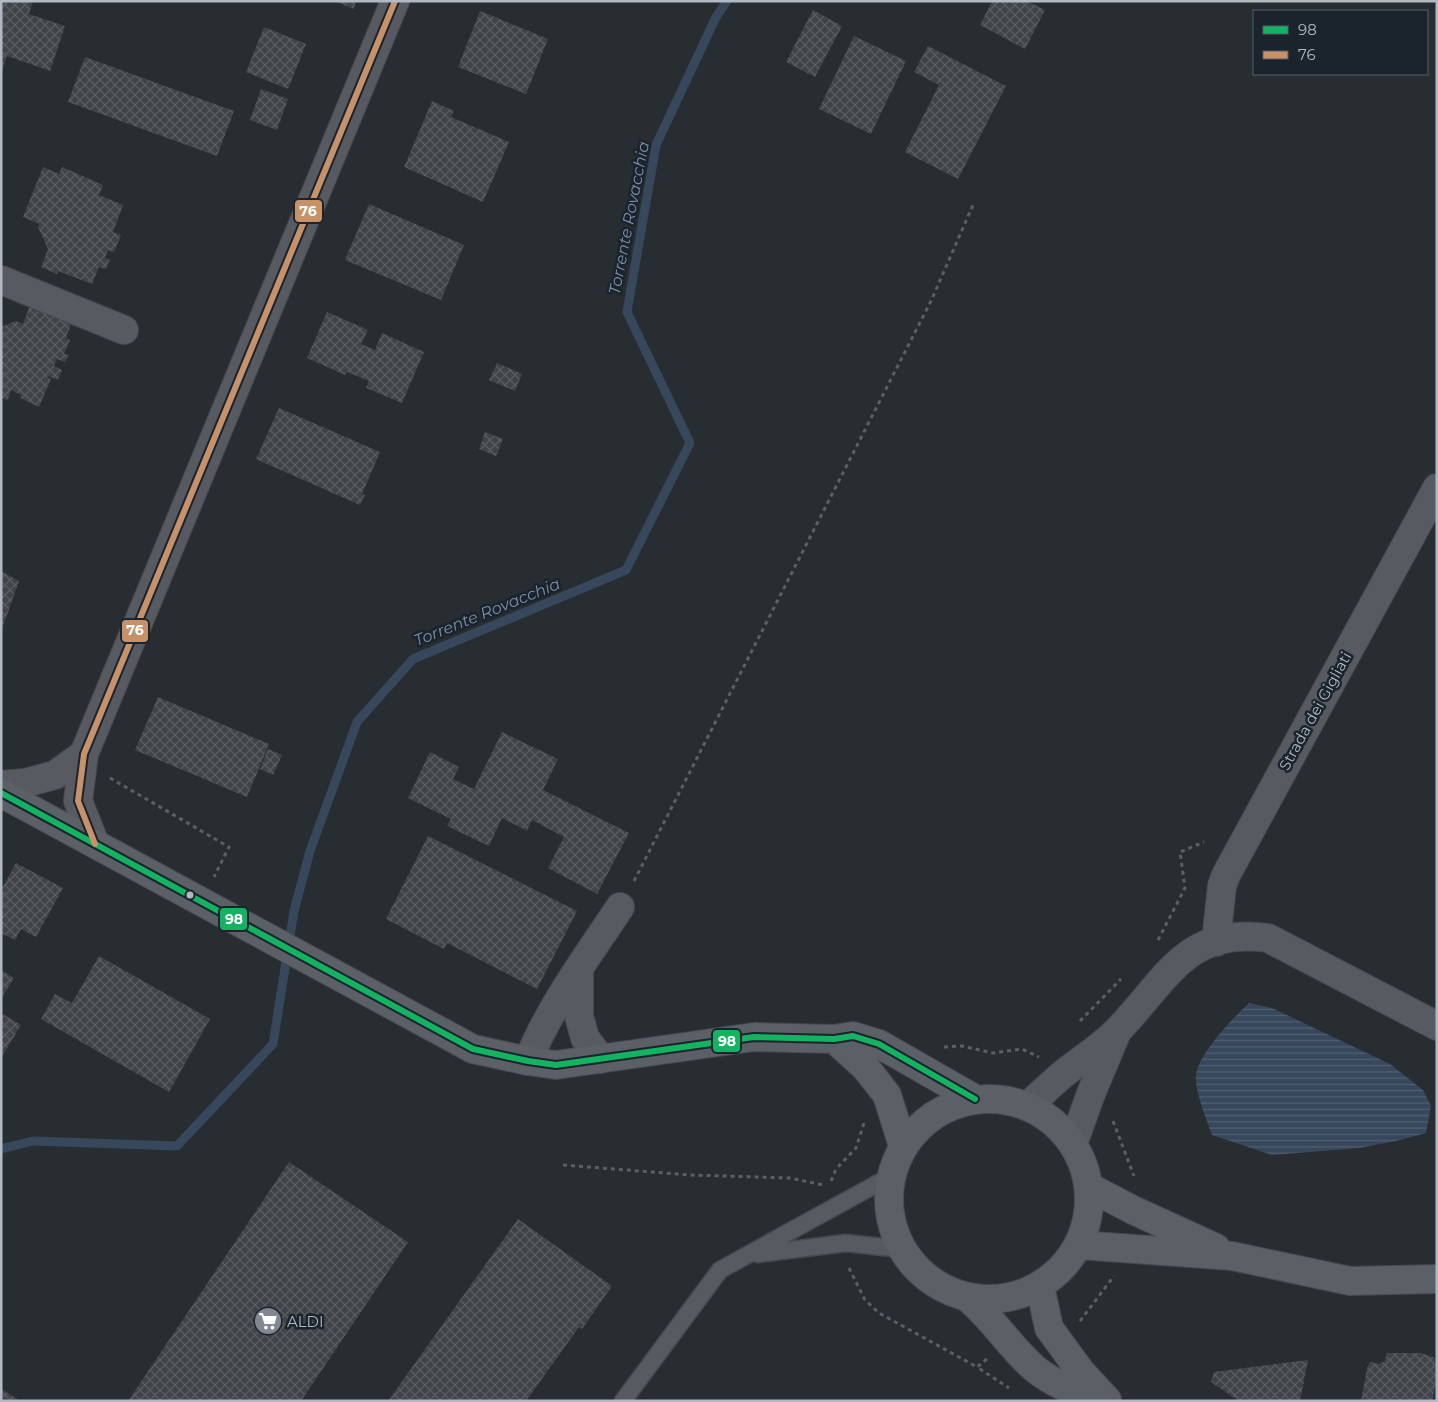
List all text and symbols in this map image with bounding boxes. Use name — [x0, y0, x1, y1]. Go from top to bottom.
legend — [1253, 10, 1428, 75]
text: 98 — [1298, 20, 1317, 39]
text: 76 — [1298, 45, 1316, 64]
water label: Torrente Rovacchia — [605, 140, 653, 296]
line badge: 76 — [294, 199, 323, 223]
text: 76 — [299, 202, 317, 220]
water label: Torrente Rovacchia — [411, 574, 563, 650]
line badge: 76 — [121, 619, 149, 643]
text: 76 — [126, 621, 144, 639]
street label: Strada dei Gigliati — [1275, 648, 1355, 774]
unlabelled marker — [185, 890, 195, 900]
line badge: 98 — [219, 907, 248, 931]
text: 98 — [225, 910, 243, 928]
line badge: 98 — [712, 1029, 741, 1053]
text: 98 — [718, 1032, 736, 1050]
supermarket icon: ALDI — [253, 1306, 283, 1336]
place label: ALDI — [287, 1312, 324, 1331]

